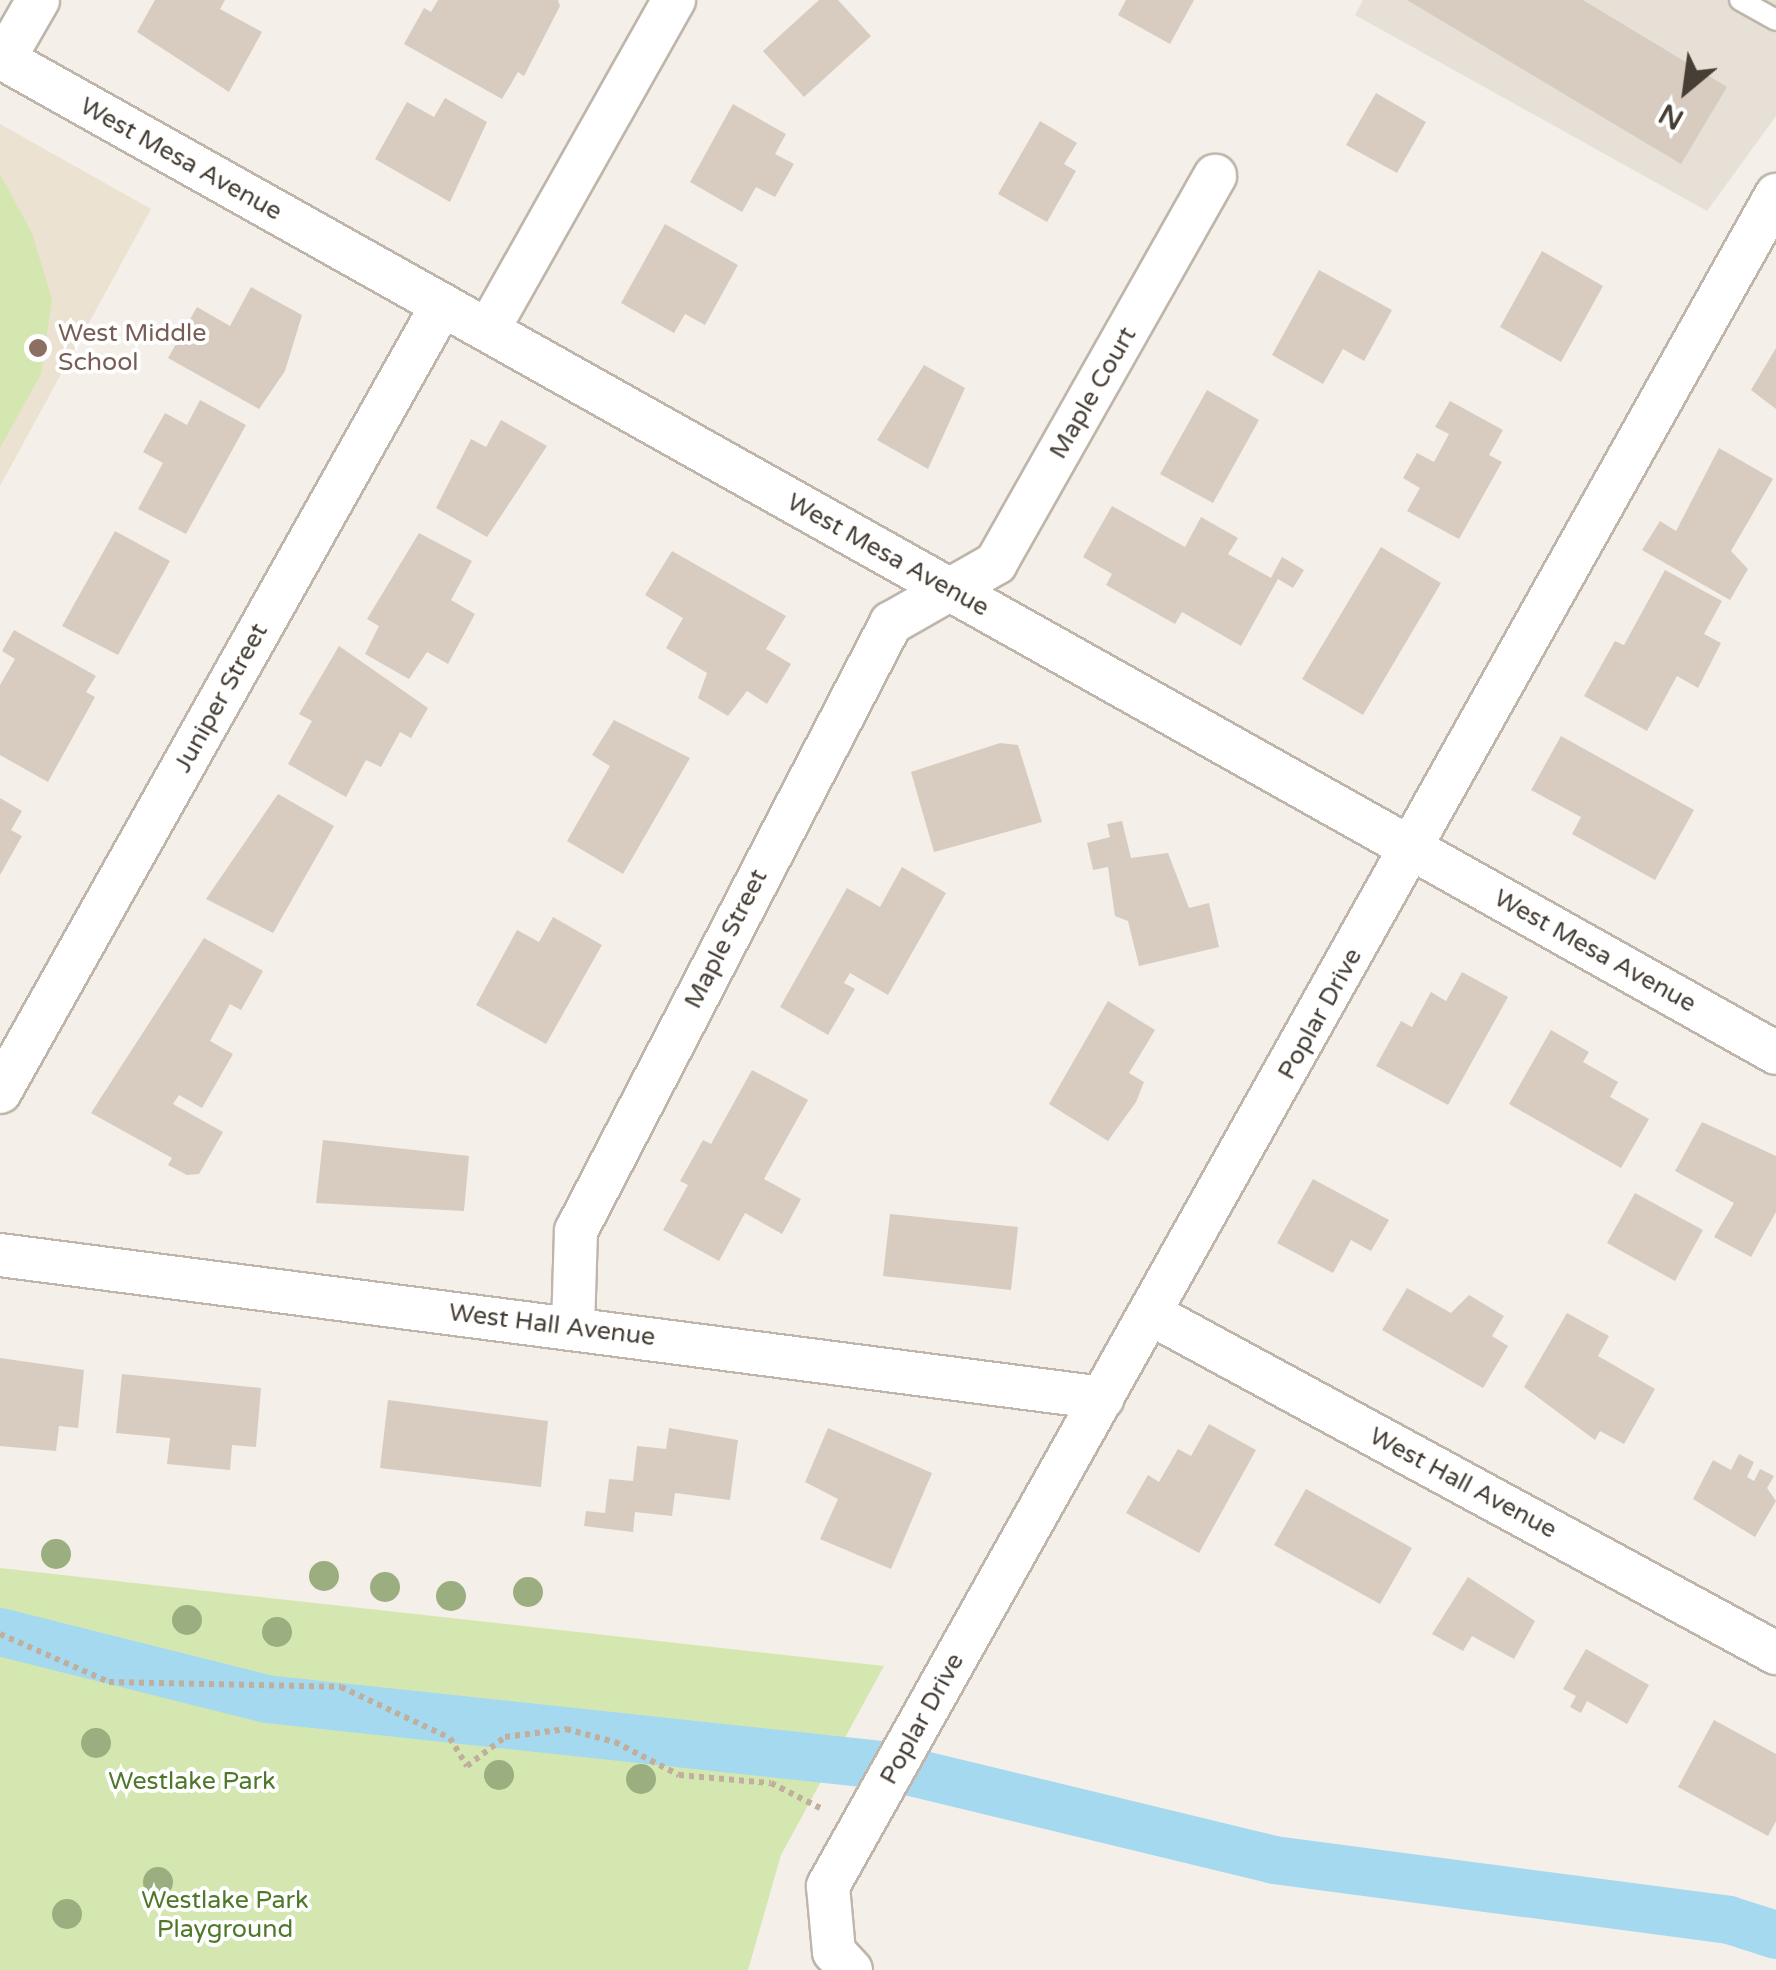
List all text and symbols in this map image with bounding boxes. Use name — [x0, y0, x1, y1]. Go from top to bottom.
north arrow — [1636, 40, 1736, 140]
street label: West Mesa Avenue — [75, 91, 287, 227]
text: N — [1653, 96, 1690, 137]
place label: West Middle School — [58, 319, 206, 378]
street label: Maple Court — [1043, 322, 1143, 464]
marker: West Middle School — [27, 337, 49, 359]
street label: West Mesa Avenue — [782, 487, 994, 623]
street label: Juniper Street — [168, 618, 274, 778]
street label: Maple Street — [678, 864, 774, 1014]
street label: West Mesa Avenue — [1489, 883, 1701, 1019]
street label: Poplar Drive — [1272, 943, 1368, 1085]
street label: West Hall Avenue — [447, 1297, 657, 1353]
street label: West Hall Avenue — [1364, 1421, 1562, 1545]
street label: Poplar Drive — [874, 1648, 970, 1790]
park label: Westlake Park — [108, 1766, 276, 1796]
park label: Westlake Park Playground — [141, 1886, 309, 1945]

